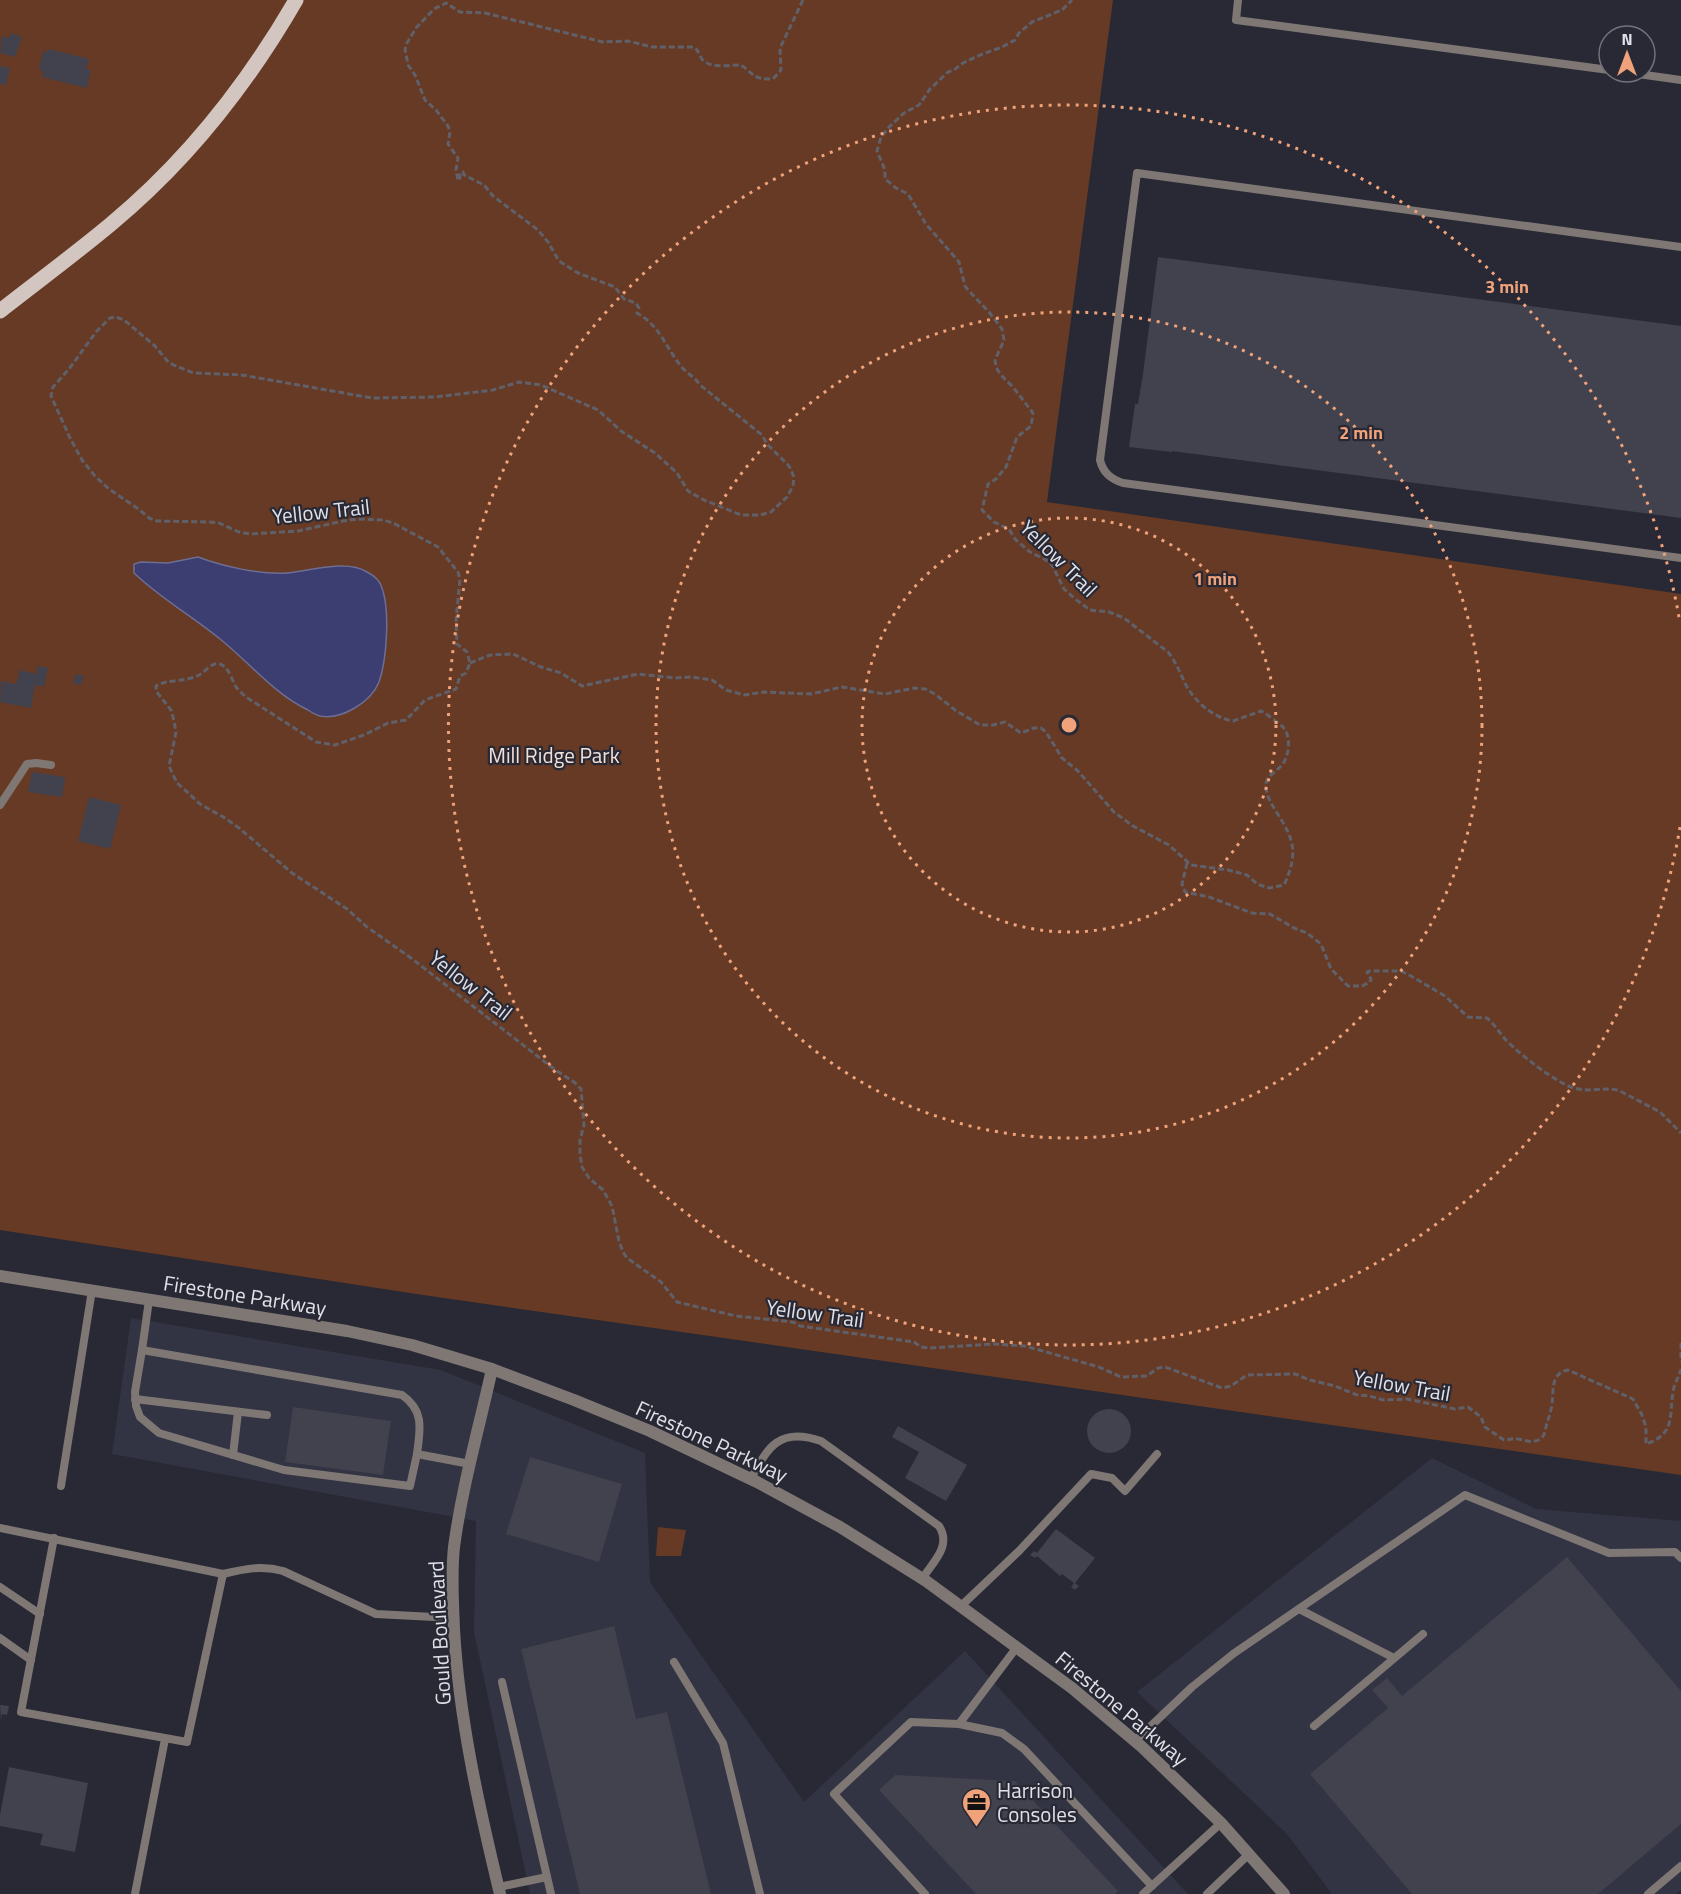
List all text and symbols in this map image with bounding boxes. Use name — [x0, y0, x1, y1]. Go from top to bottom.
north arrow — [1597, 24, 1657, 84]
text: N — [1621, 27, 1633, 51]
text: 3 min — [1485, 273, 1529, 300]
text: 2 min — [1339, 419, 1383, 446]
street label: Yellow Trail — [270, 490, 372, 532]
street label: Yellow Trail — [1013, 512, 1105, 604]
text: 1 min — [1193, 565, 1237, 592]
centre of rings — [1059, 715, 1079, 735]
park label: Mill Ridge Park — [488, 739, 620, 771]
street label: Yellow Trail — [422, 942, 520, 1028]
street label: Firestone Parkway — [161, 1266, 329, 1324]
street label: Yellow Trail — [764, 1290, 866, 1336]
street label: Yellow Trail — [1351, 1361, 1453, 1409]
street label: Firestone Parkway — [631, 1392, 793, 1490]
street label: Gould Boulevard — [419, 1560, 459, 1706]
street label: Firestone Parkway — [1049, 1643, 1195, 1773]
place label: Harrison Consoles — [997, 1774, 1077, 1830]
office icon: Harrison Consoles — [960, 1786, 992, 1828]

